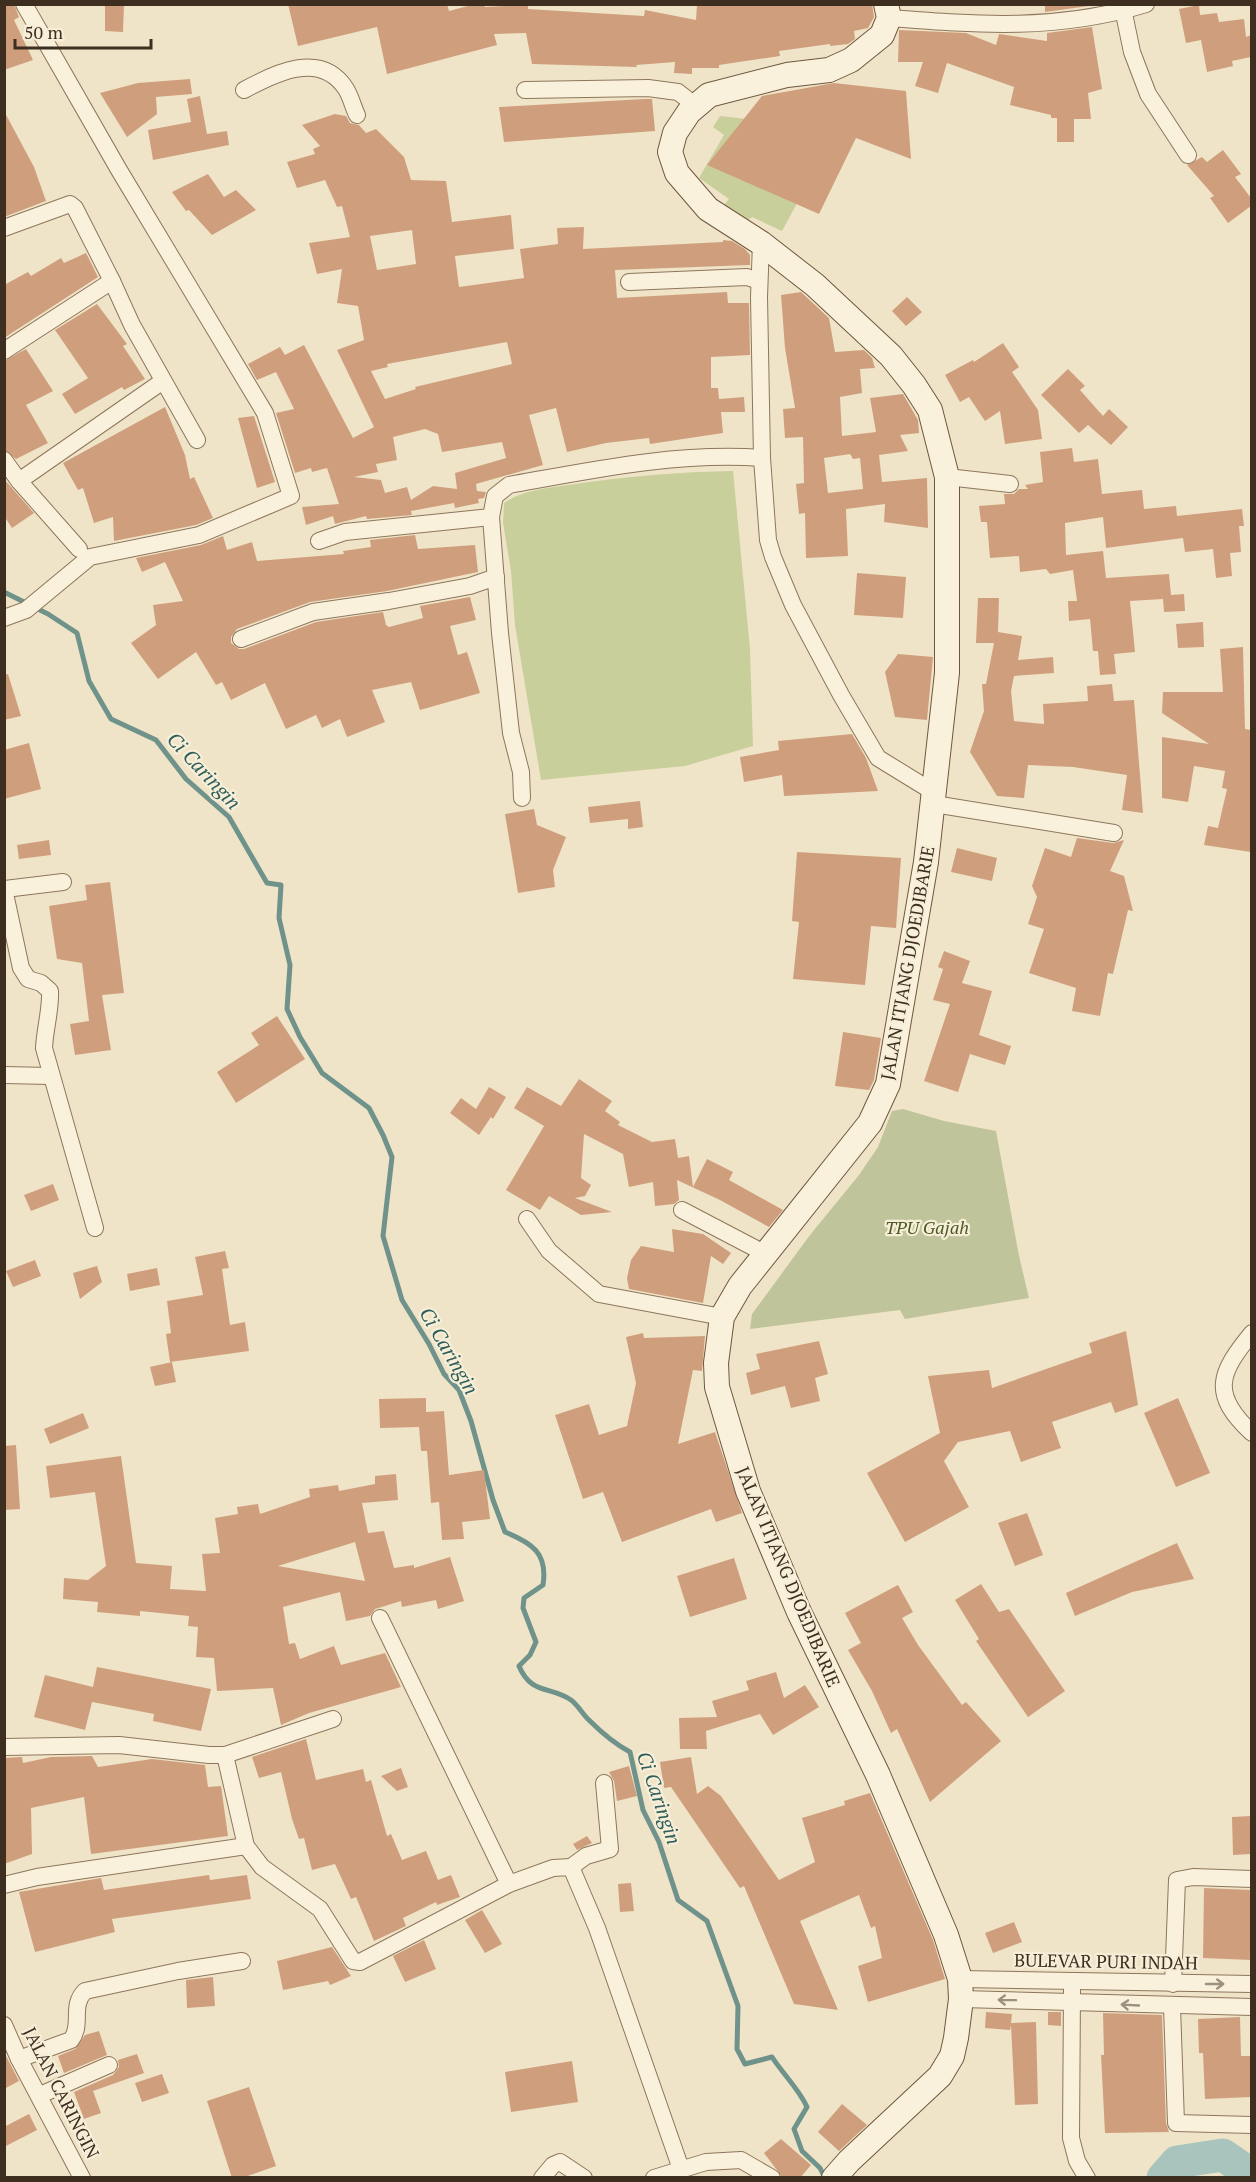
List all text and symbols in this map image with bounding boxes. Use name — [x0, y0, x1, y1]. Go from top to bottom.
scale bar — [15, 12, 152, 50]
text: 50 m — [24, 20, 64, 44]
water label: Ci Caringin — [161, 726, 247, 815]
street label: JALAN ITJANG DJOEDIBARIE — [875, 844, 939, 1082]
park label: TPU Gajah — [885, 1215, 969, 1239]
water label: Ci Caringin — [414, 1302, 485, 1399]
street label: JALAN ITJANG DJOEDIBARIE — [731, 1463, 846, 1691]
water label: Ci Caringin — [631, 1748, 688, 1848]
street label: BULEVAR PURI INDAH — [1014, 1947, 1198, 1975]
one-way arrow — [1204, 1978, 1224, 1990]
one-way arrow — [997, 1994, 1017, 2006]
one-way arrow — [1121, 1999, 1141, 2010]
street label: JALAN CARINGIN — [18, 2023, 105, 2162]

